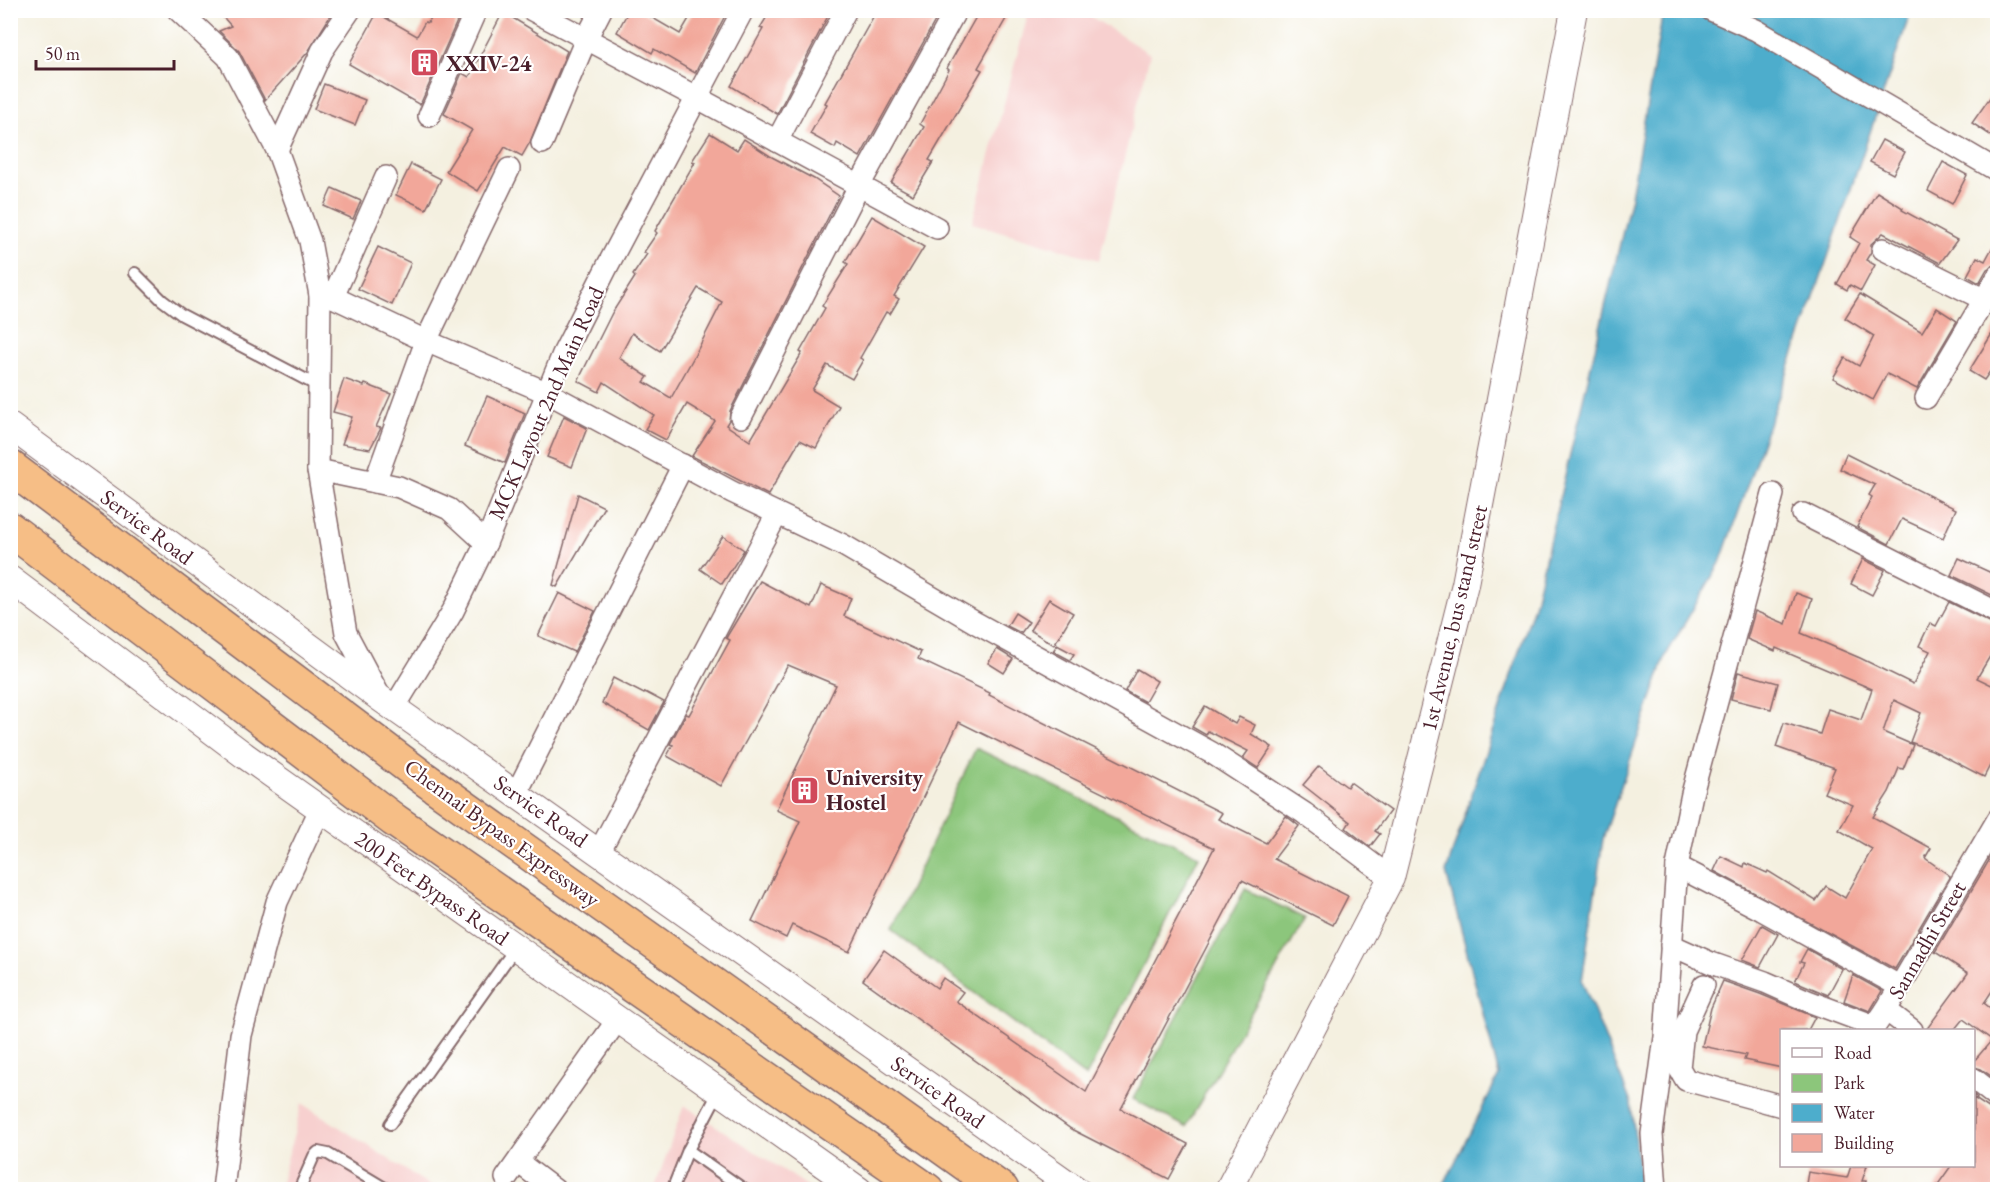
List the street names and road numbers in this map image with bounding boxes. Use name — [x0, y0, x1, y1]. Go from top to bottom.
street label: MCK Layout 2nd Main Road — [481, 281, 611, 524]
street label: Service Road — [95, 483, 200, 572]
street label: 1st Avenue, bus stand street — [1414, 502, 1494, 734]
street label: Chennai Bypass Expressway — [399, 752, 606, 914]
street label: Service Road — [488, 768, 595, 855]
street label: 200 Feet Bypass Road — [349, 824, 516, 953]
street label: Sannadhi Street — [1882, 876, 1973, 1004]
street label: Service Road — [885, 1049, 992, 1136]

